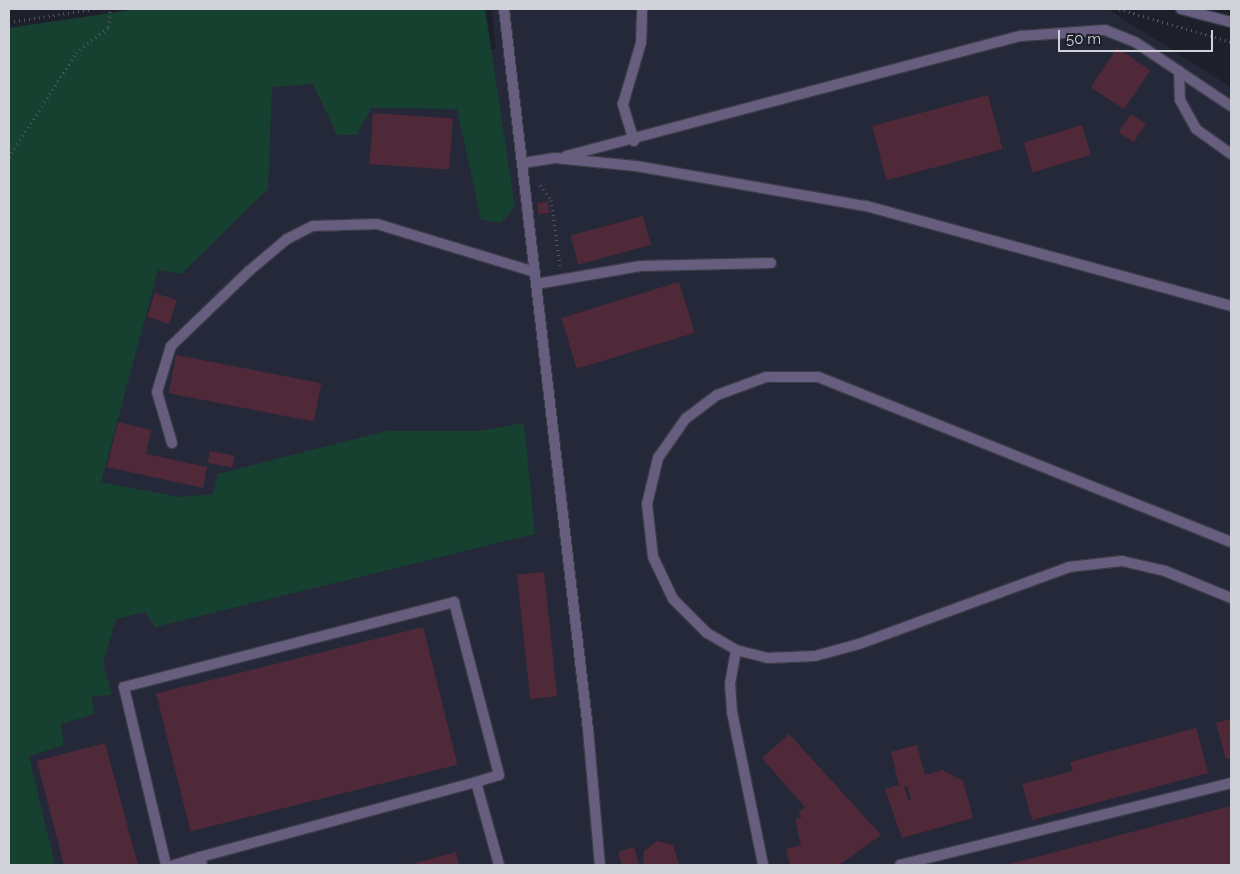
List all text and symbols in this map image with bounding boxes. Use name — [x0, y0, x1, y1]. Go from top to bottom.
scale bar — [1060, 20, 1215, 52]
text: 50 m — [1066, 30, 1101, 48]

